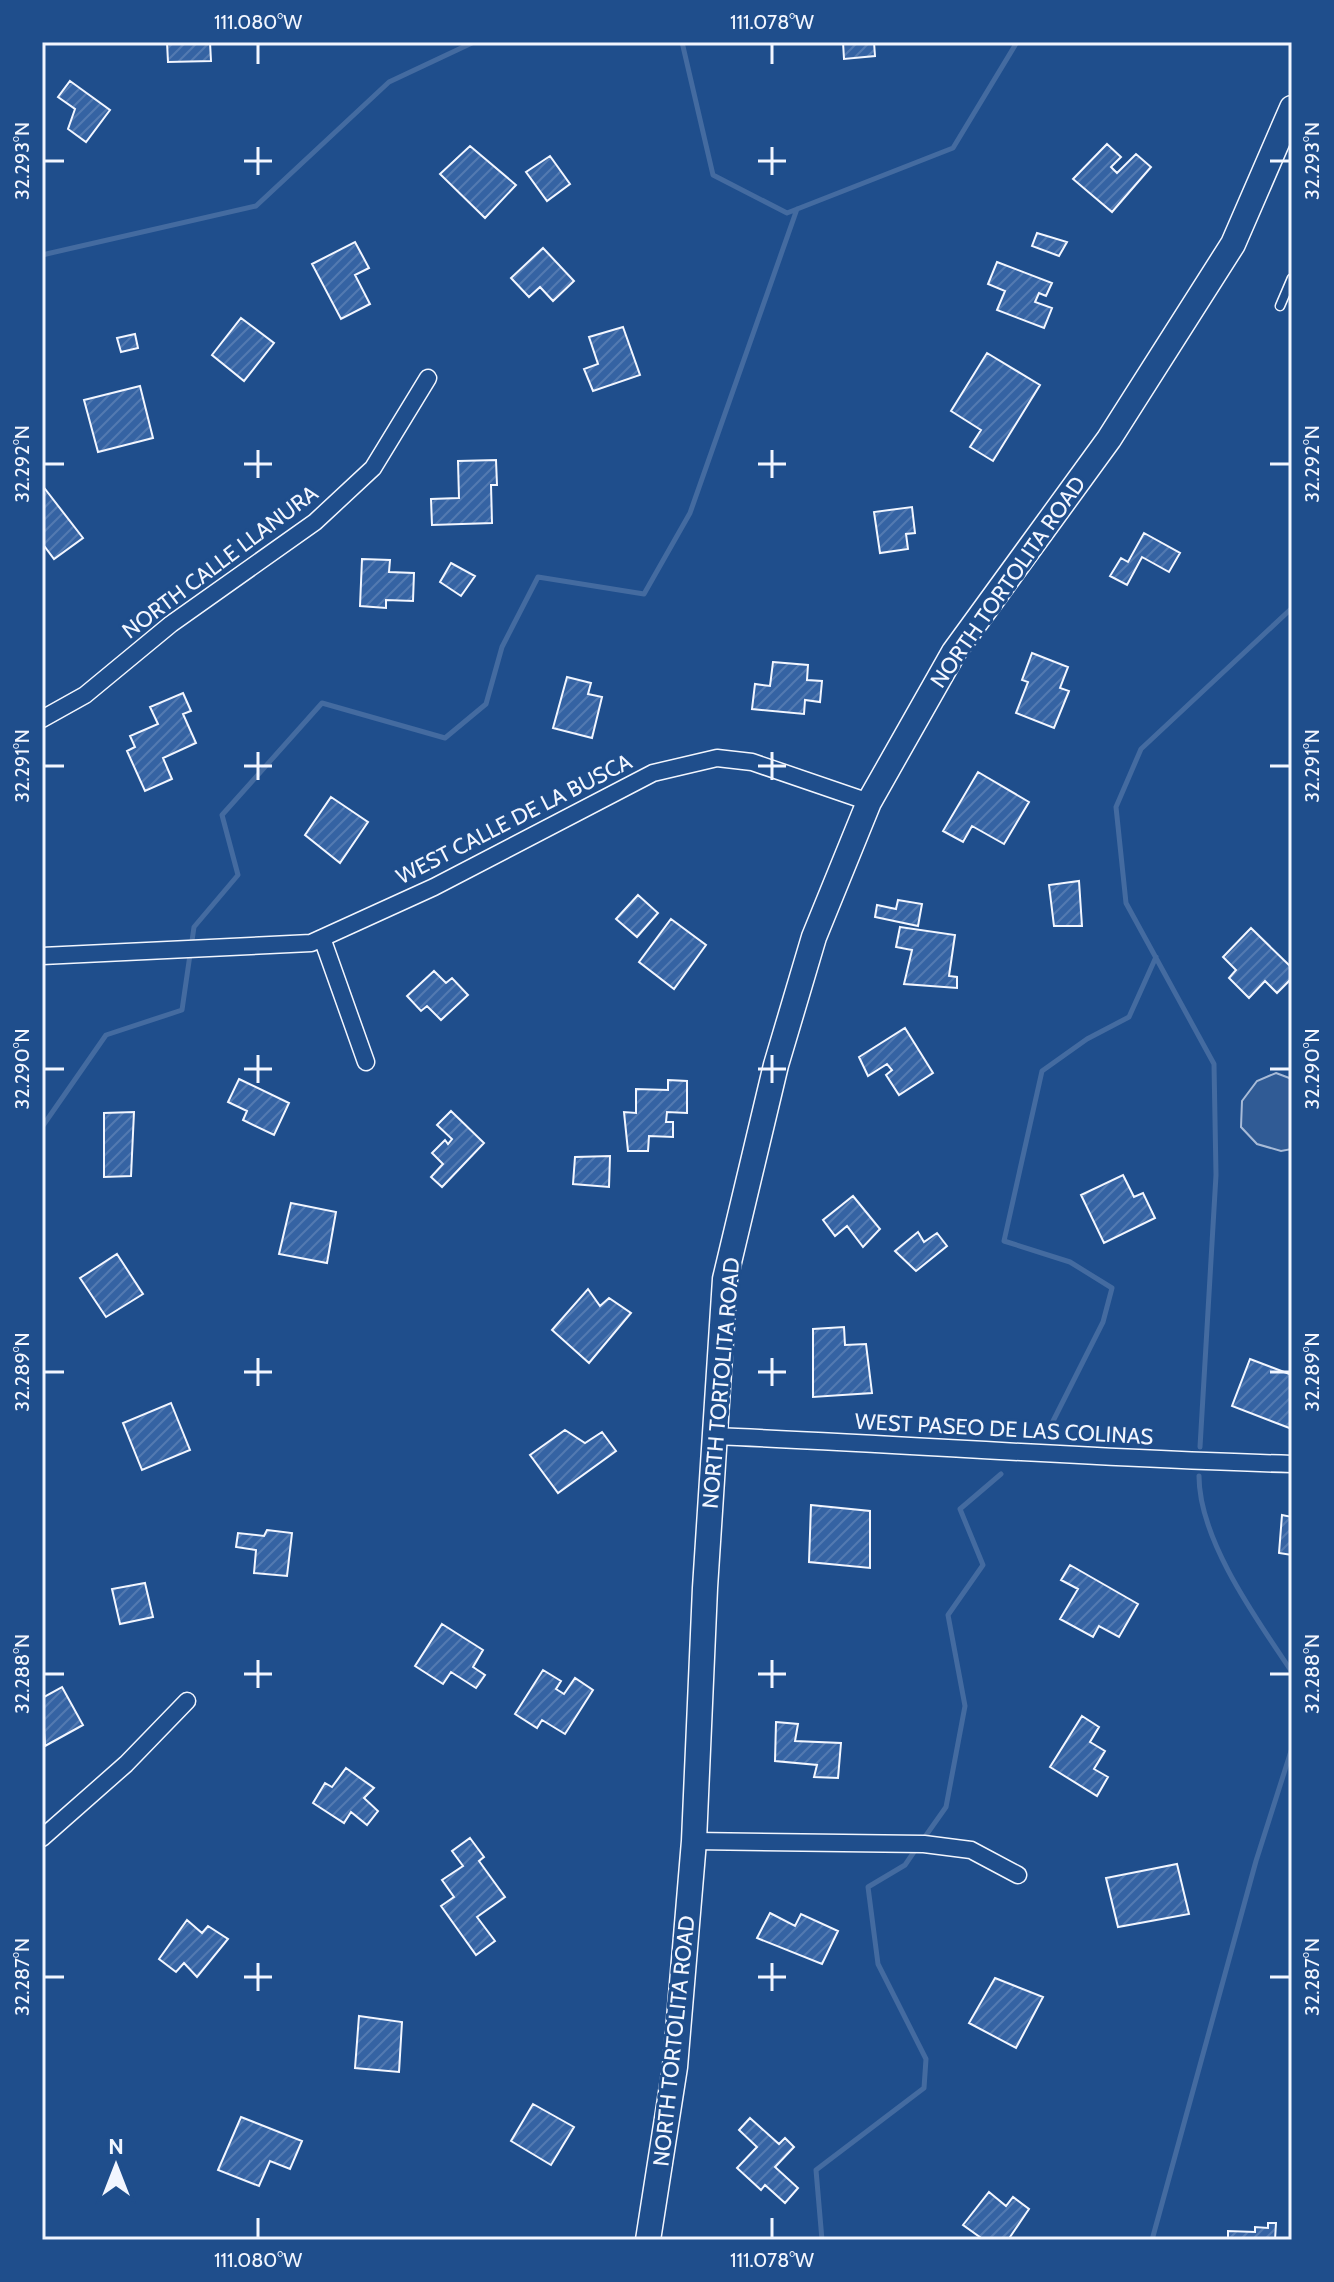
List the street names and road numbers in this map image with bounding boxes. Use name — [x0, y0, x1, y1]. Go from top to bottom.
street label: NORTH TORTOLITA ROAD — [925, 471, 1091, 693]
street label: NORTH CALLE LLANURA — [117, 479, 323, 644]
street label: WEST CALLE DE LA BUSCA — [392, 748, 637, 890]
street label: NORTH TORTOLITA ROAD — [697, 1256, 745, 1510]
street label: WEST PASEO DE LAS COLINAS — [854, 1408, 1154, 1450]
street label: NORTH TORTOLITA ROAD — [647, 1914, 701, 2168]

